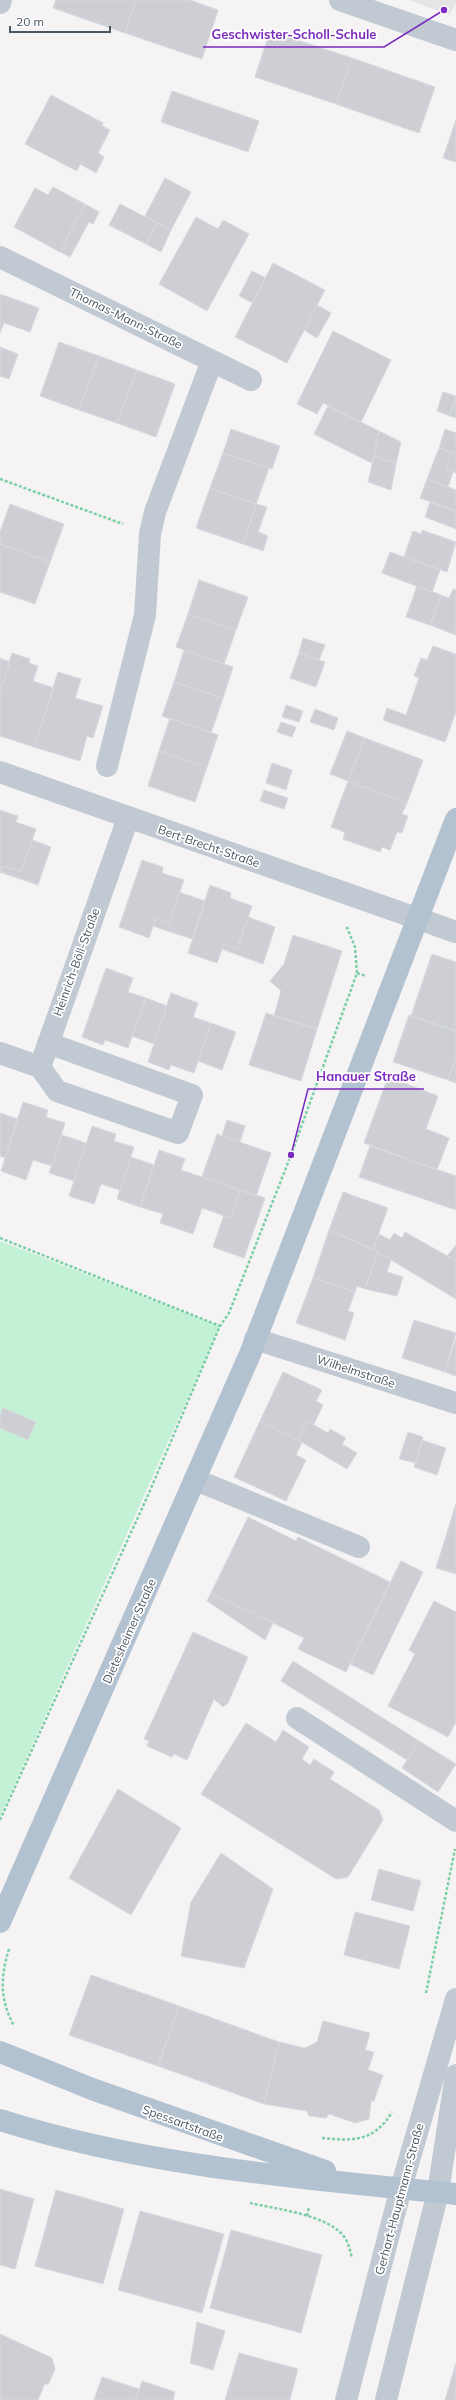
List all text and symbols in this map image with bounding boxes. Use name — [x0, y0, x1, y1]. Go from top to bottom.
scale bar — [10, 8, 110, 34]
text: 20 m — [16, 14, 44, 29]
callout: Geschwister-Scholl-Schule — [203, 22, 384, 47]
text: Geschwister-Scholl-Schule — [212, 26, 376, 42]
street label: Thomas-Mann-Straße — [67, 284, 185, 352]
street label: Bert-Brecht-Straße — [156, 822, 262, 870]
street label: Heinrich-Böll-Straße — [49, 906, 103, 1018]
callout: Hanauer Straße — [308, 1064, 424, 1089]
text: Hanauer Straße — [316, 1068, 416, 1084]
street label: Wilhelmstraße — [315, 1351, 397, 1391]
street label: Dietesheimer Straße — [99, 1576, 159, 1686]
street label: Spessartstraße — [141, 2101, 225, 2145]
street label: Gerhart-Hauptmann-Straße — [372, 2122, 426, 2276]

